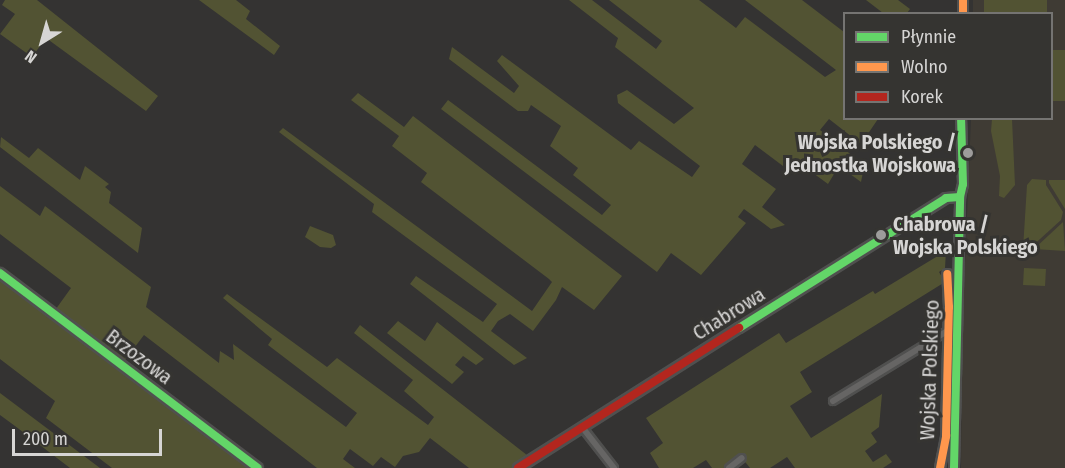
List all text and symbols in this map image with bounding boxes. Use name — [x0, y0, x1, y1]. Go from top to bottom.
north arrow — [12, 12, 72, 72]
legend — [843, 12, 1053, 120]
text: Płynnie — [901, 26, 956, 48]
text: N — [21, 46, 40, 67]
text: Wolno — [901, 56, 947, 78]
text: Korek — [901, 86, 943, 108]
place label: Wojska Polskiego / Jednostka Wojskowa — [784, 130, 956, 177]
marker: Wojska Polskiego / Jednostka Wojskowa — [961, 146, 975, 160]
place label: Chabrowa / Wojska Polskiego — [893, 212, 1038, 259]
marker: Chabrowa / Wojska Polskiego — [874, 228, 888, 242]
street label: Chabrowa — [688, 282, 770, 346]
street label: Wojska Polskiego — [916, 299, 944, 441]
street label: Brzozowa — [101, 324, 177, 390]
scale bar — [15, 417, 165, 455]
text: 200 m — [23, 428, 68, 450]

